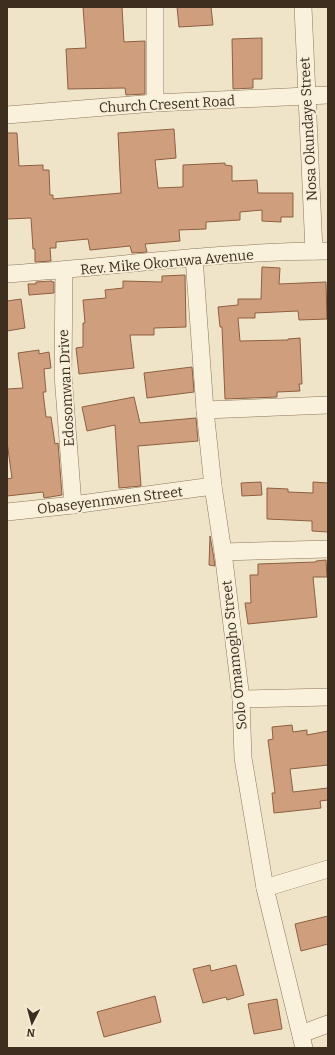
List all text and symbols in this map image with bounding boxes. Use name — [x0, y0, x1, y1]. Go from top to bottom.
street label: Nosa Okundaye Street — [296, 57, 321, 201]
street label: Church Cresent Road — [98, 92, 236, 117]
street label: Rev. Mike Okoruwa Avenue — [80, 246, 254, 279]
street label: Edosomwan Drive — [55, 329, 78, 447]
street label: Obaseyenmwen Street — [36, 483, 184, 518]
street label: Solo Omamogho Street — [218, 579, 251, 731]
north arrow — [12, 1003, 52, 1043]
text: N — [26, 1025, 36, 1039]

